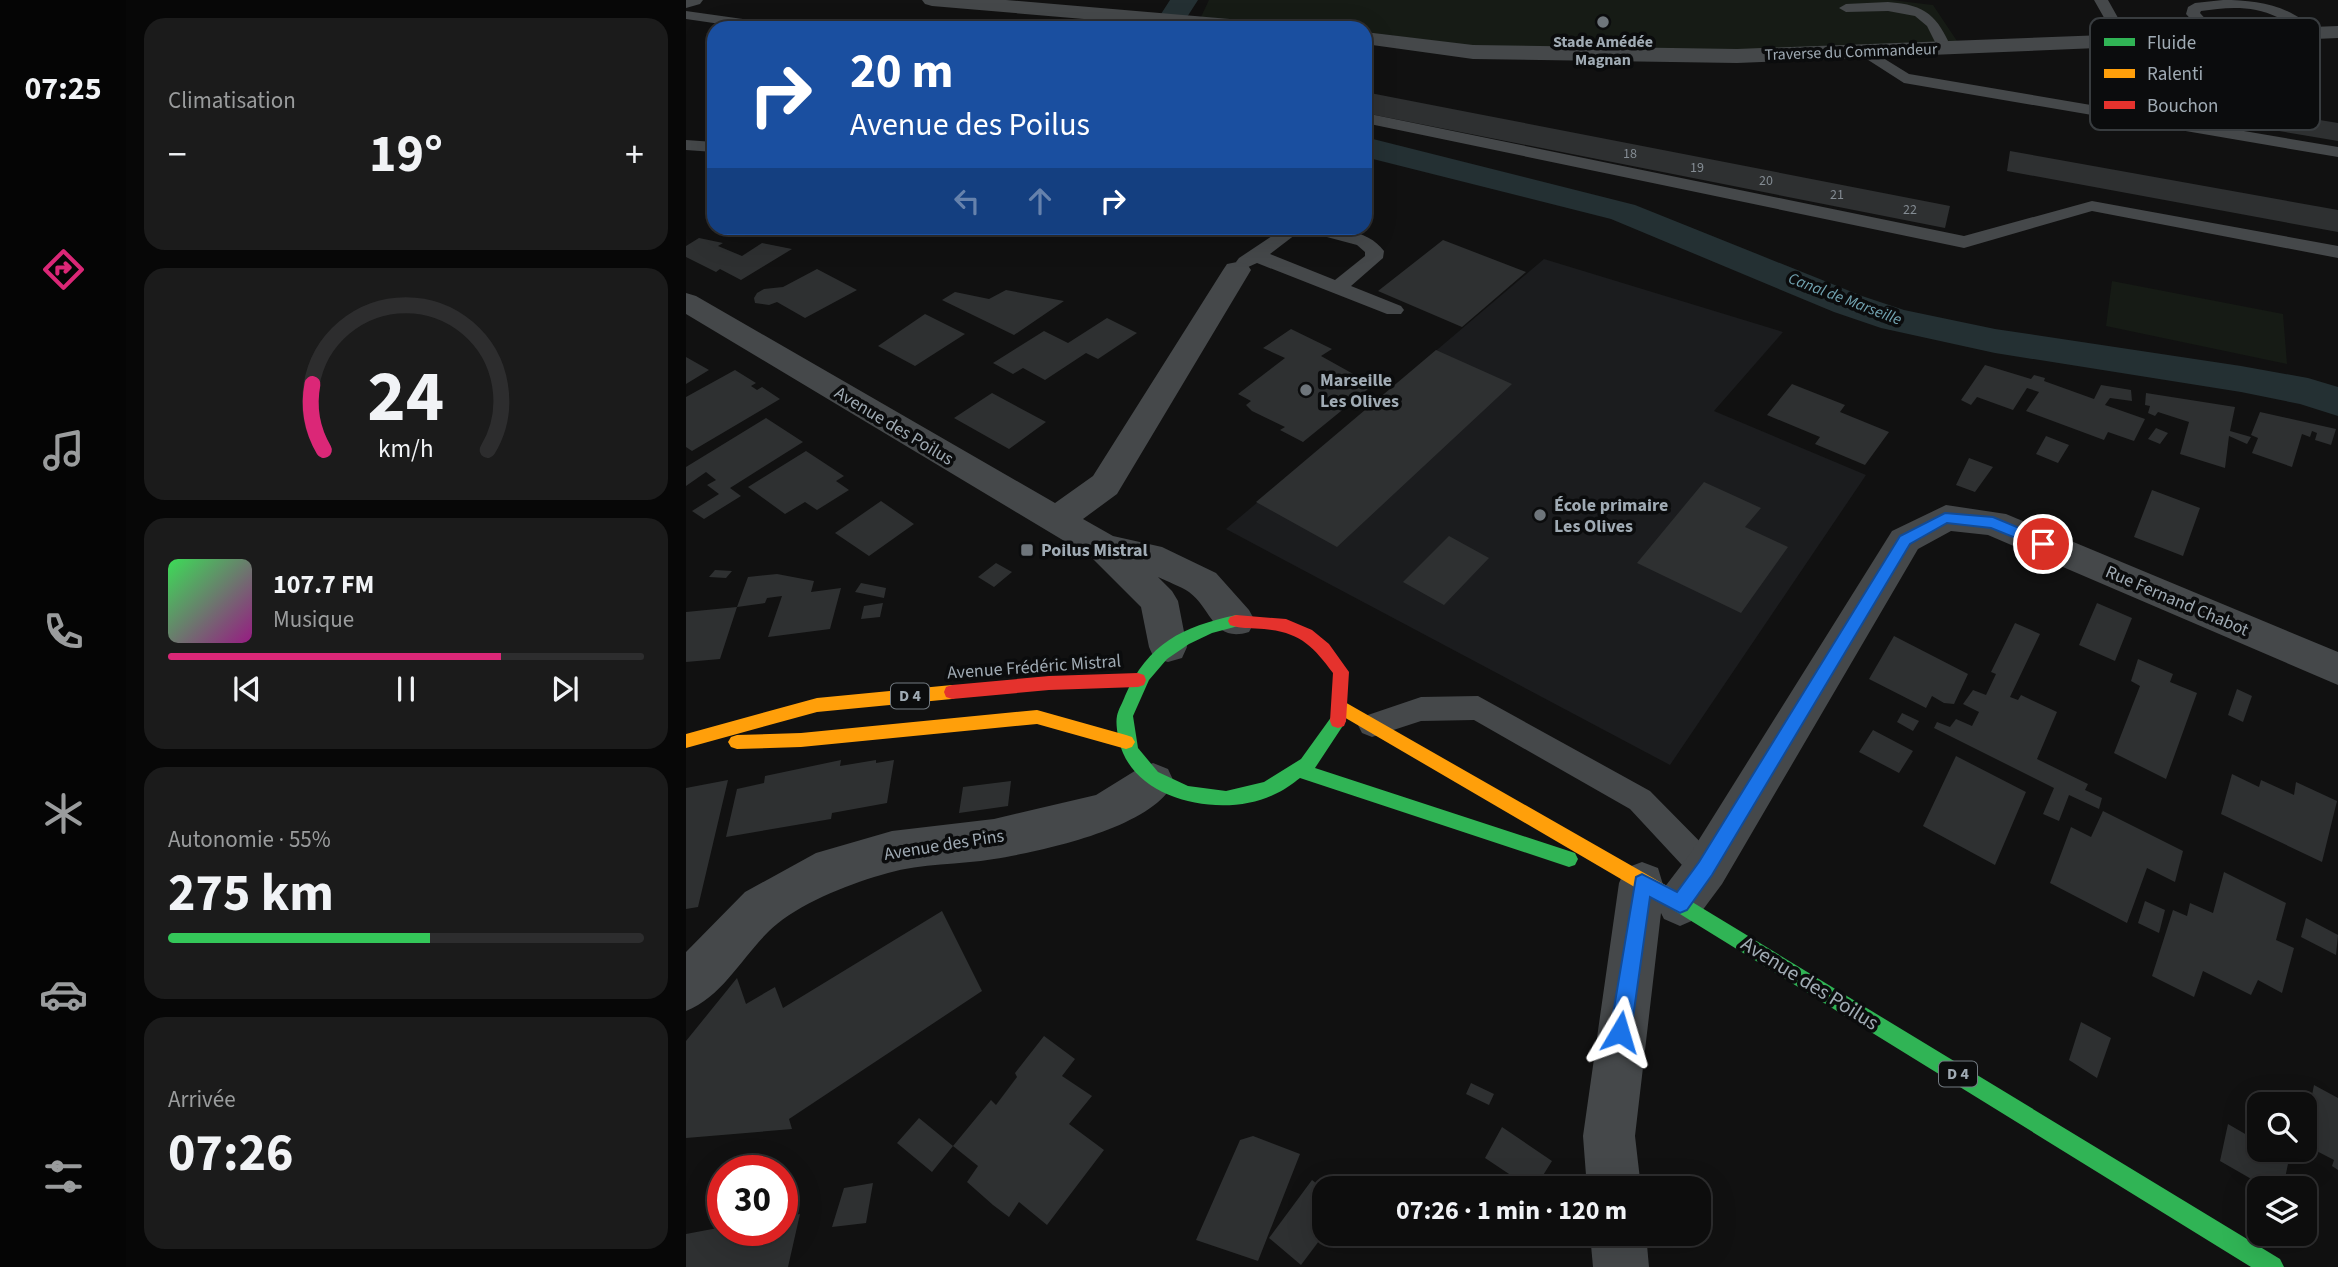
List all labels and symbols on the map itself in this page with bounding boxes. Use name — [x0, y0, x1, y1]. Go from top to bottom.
marker: Stade Amédée Magnan — [1595, 14, 1611, 30]
legend — [2090, 18, 2320, 130]
text: Fluide — [2147, 30, 2196, 57]
place label: Stade Amédée Magnan — [1553, 31, 1653, 71]
street label: Traverse du Commandeur — [1764, 38, 1938, 66]
text: Ralenti — [2147, 61, 2203, 88]
text: Bouchon — [2147, 93, 2219, 120]
house number: 18 — [1623, 144, 1637, 164]
house number: 19 — [1690, 158, 1704, 178]
house number: 20 — [1759, 171, 1773, 191]
house number: 21 — [1830, 185, 1844, 205]
house number: 22 — [1903, 200, 1917, 220]
water label: Canal de Marseille — [1785, 267, 1905, 331]
place label: Marseille Les Olives — [1320, 368, 1399, 414]
street label: Avenue des Poilus — [830, 381, 958, 471]
marker: Marseille Les Olives — [1298, 382, 1314, 398]
place label: École primaire Les Olives — [1554, 493, 1668, 539]
marker: École primaire Les Olives — [1532, 507, 1548, 523]
pin — [2013, 514, 2073, 574]
place label: Poilus Mistral — [1041, 538, 1148, 563]
marker: Poilus Mistral — [1019, 542, 1035, 558]
street label: Rue Fernand Chabot — [2102, 560, 2252, 642]
street label: Avenue Frédéric Mistral — [946, 648, 1122, 686]
road number: D 4 — [891, 684, 929, 708]
street label: Avenue des Pins — [882, 823, 1006, 867]
street label: Avenue des Poilus — [1735, 929, 1885, 1038]
position arrow — [1583, 995, 1657, 1069]
road number: D 4 — [1939, 1062, 1977, 1086]
speed limit sign: 30 — [707, 1155, 798, 1246]

